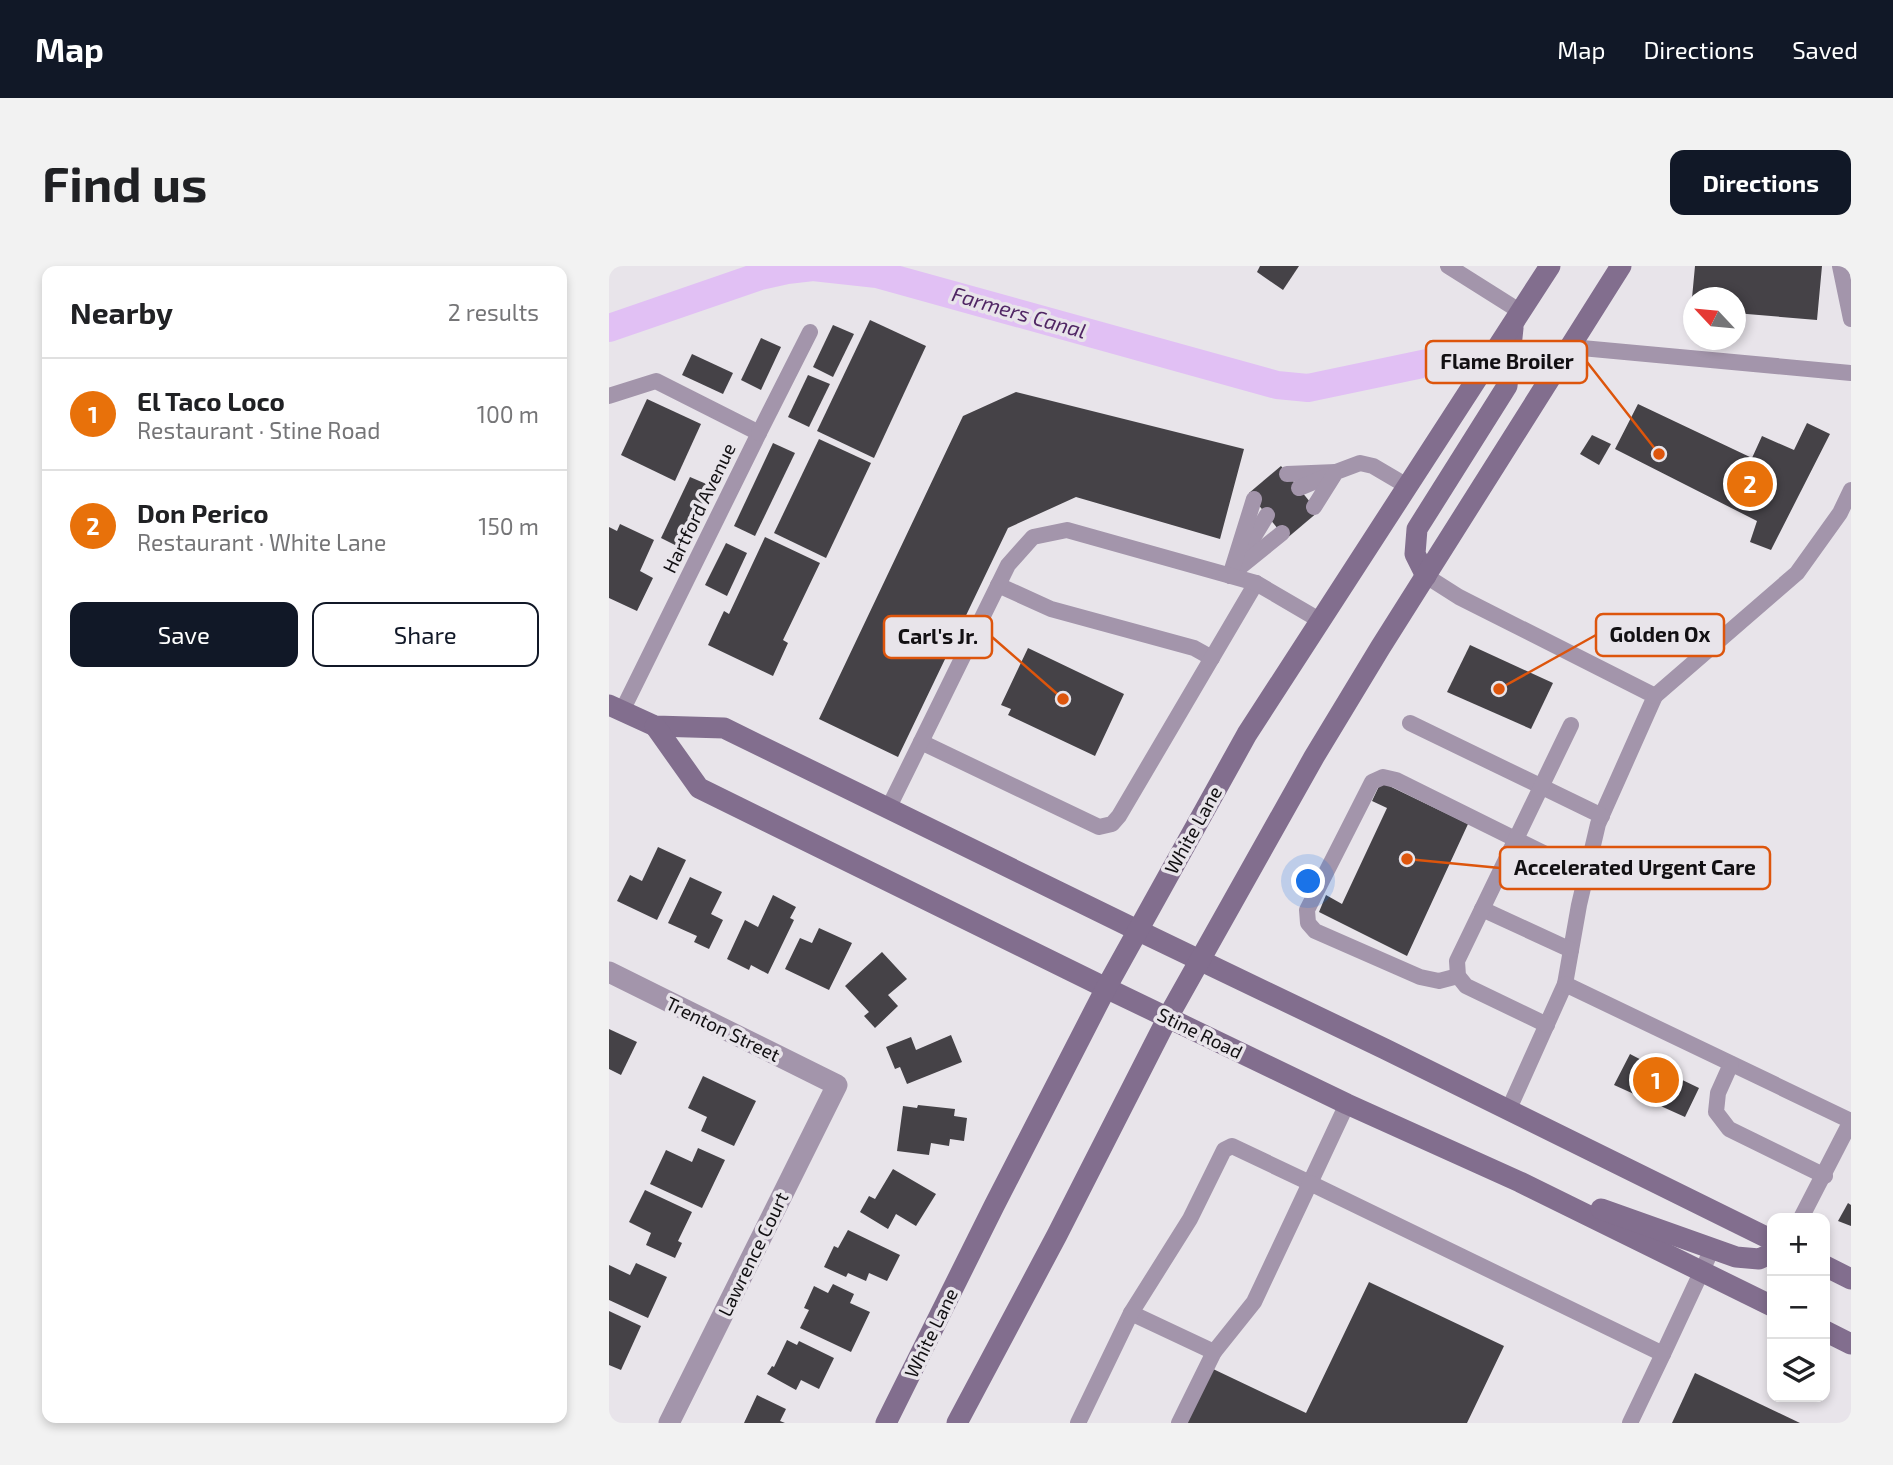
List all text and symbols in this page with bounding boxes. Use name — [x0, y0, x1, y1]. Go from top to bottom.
text: Map — [35, 29, 104, 69]
text: Map — [1557, 35, 1605, 64]
text: Directions — [1643, 35, 1754, 64]
text: Saved — [1792, 35, 1858, 64]
button: Directions — [1670, 150, 1851, 215]
text: Find us — [42, 153, 207, 212]
water label: Farmers Canal — [949, 280, 1090, 343]
north arrow — [1683, 287, 1746, 350]
text: Nearby — [70, 294, 173, 330]
text: 2 results — [448, 298, 539, 326]
callout: Flame Broiler — [1426, 341, 1587, 383]
text: Flame Broiler — [1440, 348, 1574, 373]
text: El Taco Loco — [137, 385, 285, 416]
text: 1 — [88, 400, 98, 428]
text: 100 m — [477, 400, 539, 428]
text: Restaurant · Stine Road — [137, 416, 380, 444]
street label: Hartford Avenue — [657, 439, 740, 576]
pin: 2 — [1727, 458, 1773, 510]
text: Don Perico — [137, 497, 269, 528]
text: 2 — [86, 512, 100, 540]
text: 150 m — [478, 512, 539, 540]
text: Restaurant · White Lane — [137, 528, 386, 556]
button: Save — [70, 602, 298, 667]
button: Share — [312, 602, 539, 667]
callout: Golden Ox — [1596, 614, 1724, 656]
callout: Carl's Jr. — [884, 616, 992, 658]
text: Golden Ox — [1610, 621, 1710, 646]
text: Carl's Jr. — [898, 623, 978, 648]
street label: White Lane — [1159, 782, 1226, 878]
callout: Accelerated Urgent Care — [1500, 847, 1770, 889]
text: Accelerated Urgent Care — [1514, 854, 1756, 879]
your location — [1291, 864, 1325, 898]
street label: Trenton Street — [662, 991, 784, 1066]
street label: Stine Road — [1154, 1002, 1246, 1063]
pin: 1 — [1633, 1054, 1679, 1106]
street label: Lawrence Court — [713, 1188, 793, 1320]
map controls — [1767, 1213, 1830, 1402]
button: + — [1767, 1213, 1830, 1276]
button: − — [1767, 1276, 1830, 1339]
street label: White Lane — [899, 1284, 962, 1381]
button: layers — [1767, 1339, 1830, 1402]

